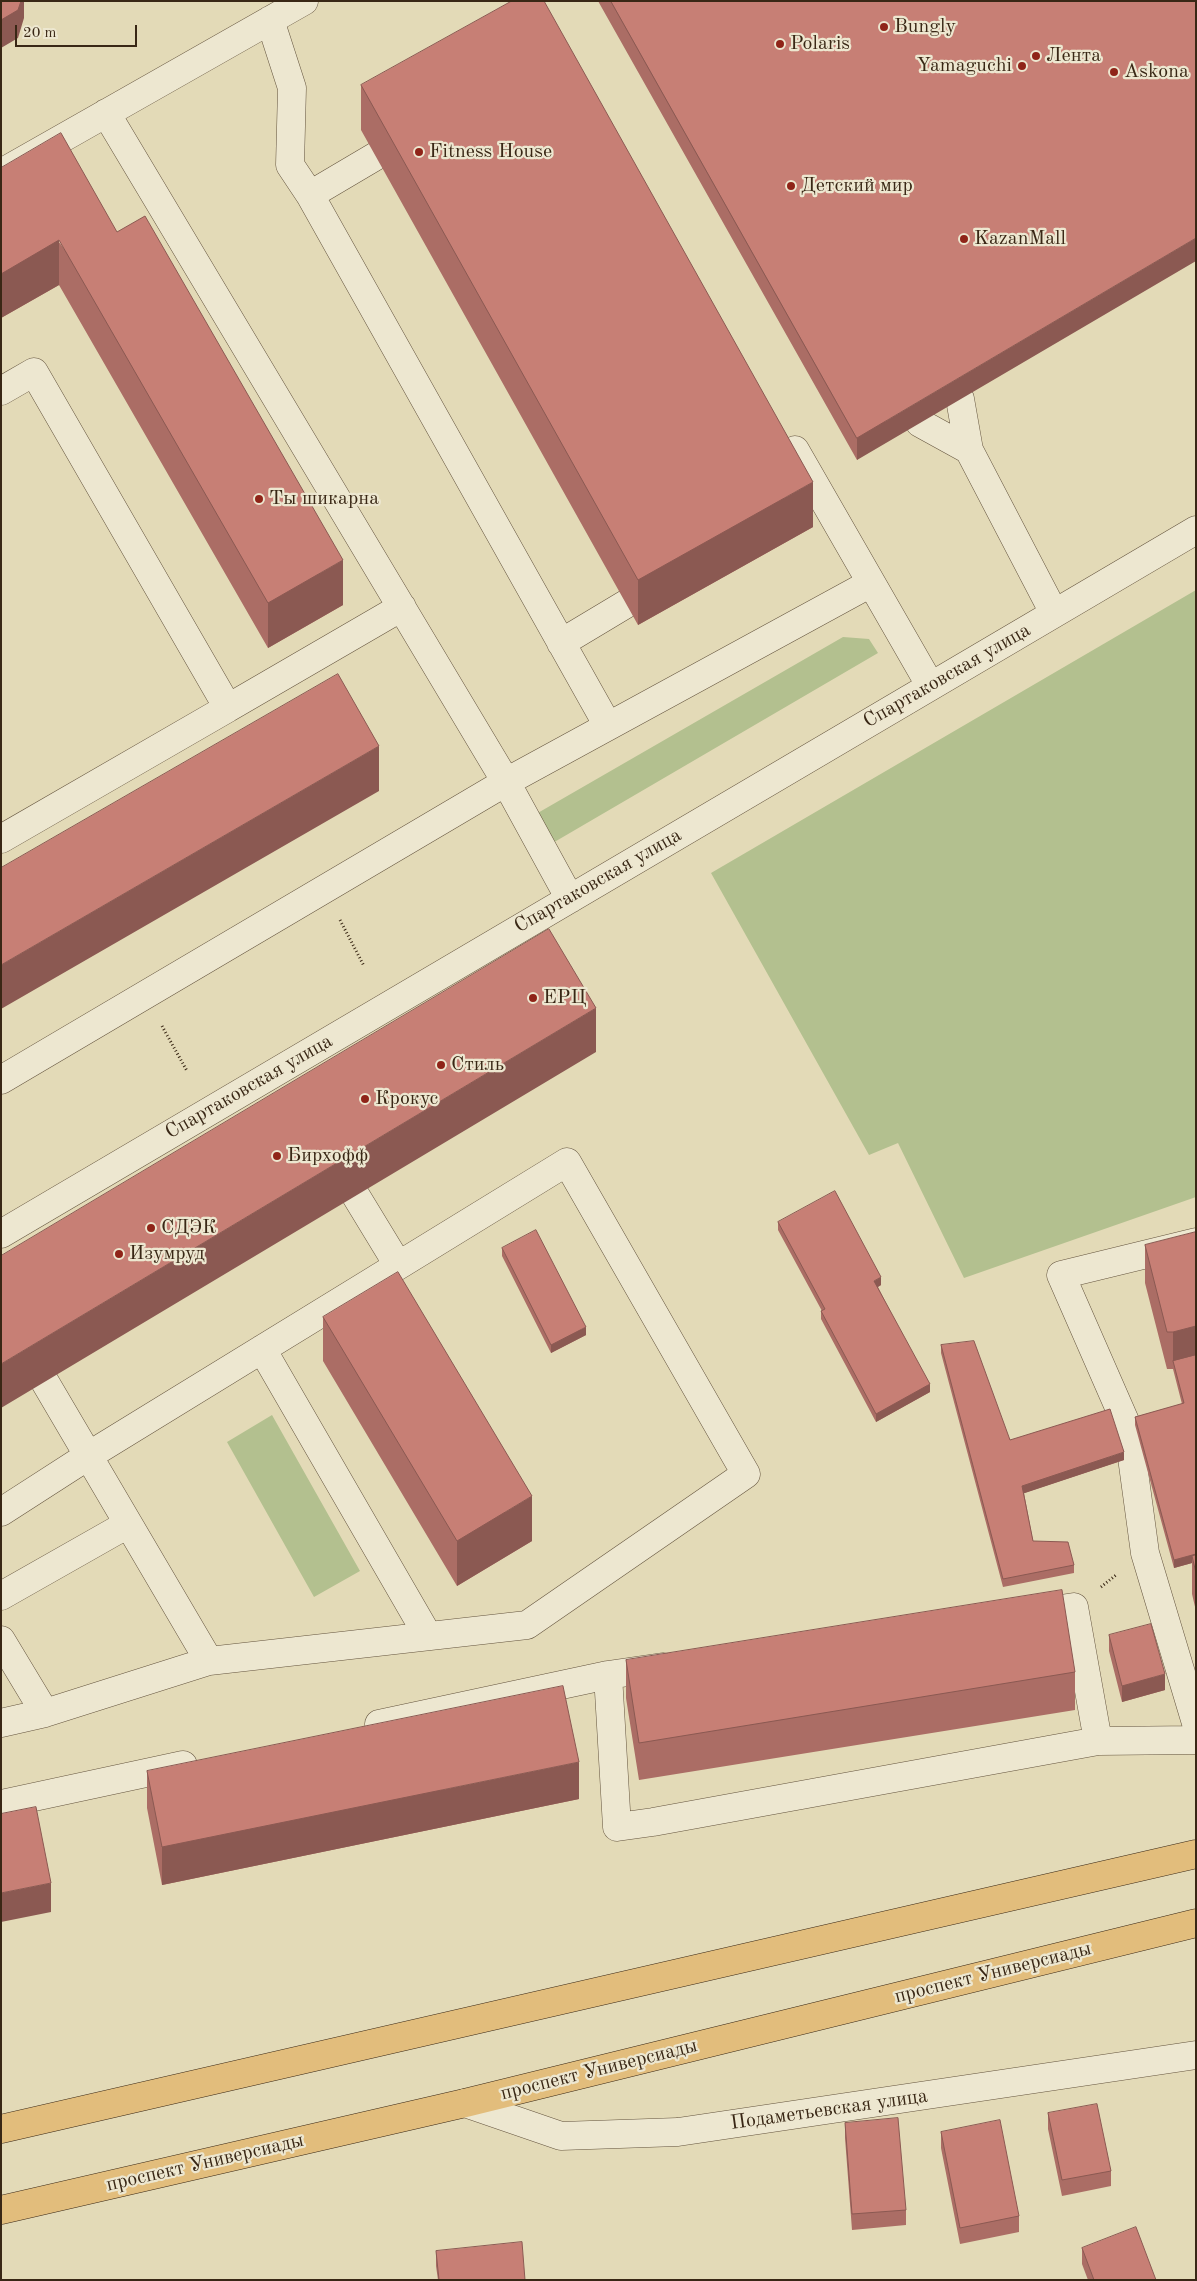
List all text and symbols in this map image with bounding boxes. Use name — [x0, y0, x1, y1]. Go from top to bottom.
scale bar — [18, 15, 140, 47]
place label: Bungly — [894, 15, 956, 39]
marker: Bungly — [878, 21, 890, 33]
text: 20 m — [23, 26, 57, 41]
place label: Polaris — [790, 32, 850, 56]
marker: Polaris — [774, 38, 786, 50]
place label: Лента — [1046, 44, 1101, 68]
marker: Лента — [1030, 50, 1042, 62]
place label: Yamaguchi — [917, 54, 1012, 78]
marker: Yamaguchi — [1016, 60, 1028, 72]
place label: Askona — [1124, 60, 1189, 84]
marker: Askona — [1108, 66, 1120, 78]
place label: Fitness House — [429, 140, 552, 164]
marker: Fitness House — [413, 146, 425, 158]
place label: Детский мир — [801, 174, 913, 198]
marker: Детский мир — [785, 180, 797, 192]
place label: KazanMall — [974, 227, 1066, 251]
marker: KazanMall — [958, 233, 970, 245]
place label: Ты шикарна — [269, 487, 379, 511]
marker: Ты шикарна — [253, 493, 265, 505]
street label: Спартаковская улица — [859, 618, 1035, 734]
street label: Спартаковская улица — [510, 823, 686, 939]
place label: ЕРЦ — [543, 986, 586, 1010]
marker: ЕРЦ — [527, 992, 539, 1004]
street label: Спартаковская улица — [161, 1029, 337, 1145]
place label: Стиль — [451, 1053, 504, 1077]
marker: Стиль — [435, 1059, 447, 1071]
place label: Крокус — [375, 1087, 438, 1111]
marker: Крокус — [359, 1093, 371, 1105]
place label: Бирхофф — [287, 1144, 368, 1168]
marker: Бирхофф — [271, 1150, 283, 1162]
place label: СДЭК — [161, 1216, 217, 1240]
marker: СДЭК — [145, 1222, 157, 1234]
place label: Изумруд — [129, 1242, 205, 1266]
marker: Изумруд — [113, 1248, 125, 1260]
street label: проспект Универсиады — [892, 1937, 1094, 2009]
street label: проспект Универсиады — [498, 2034, 700, 2106]
street label: Подаметьевская улица — [729, 2084, 929, 2136]
street label: проспект Универсиады — [104, 2129, 306, 2197]

